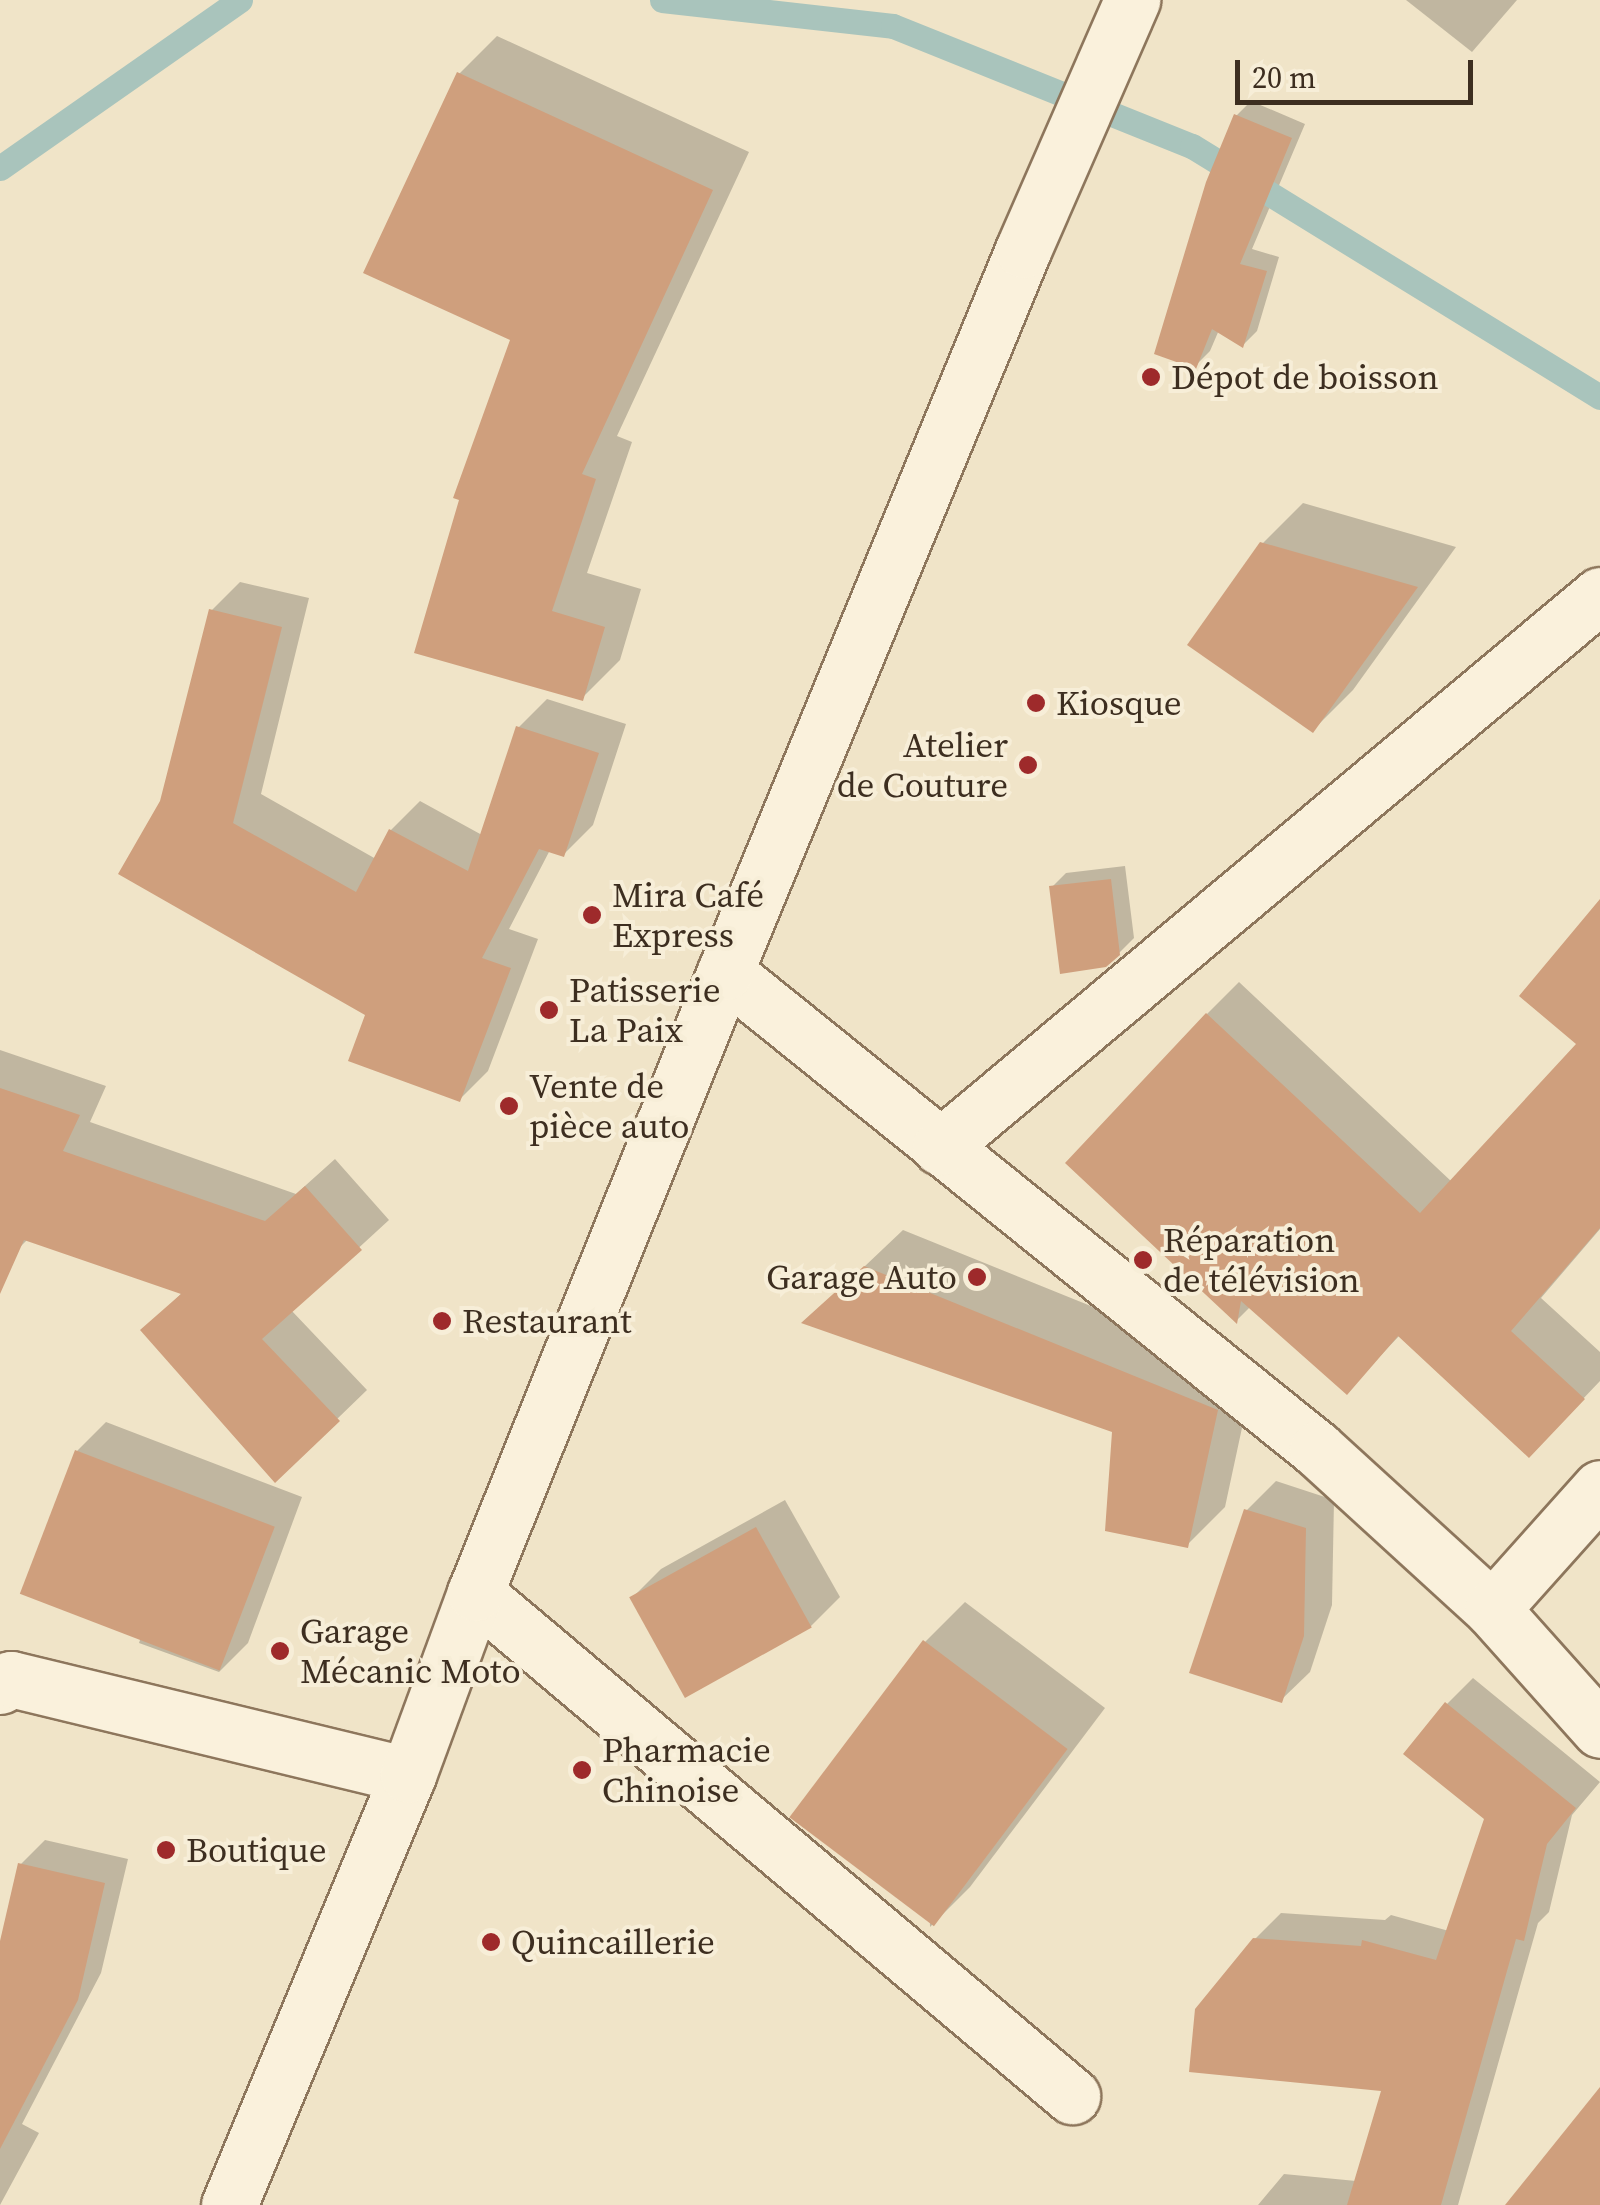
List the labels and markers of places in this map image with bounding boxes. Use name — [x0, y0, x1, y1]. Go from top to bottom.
place label: Dépot de boisson — [1171, 356, 1439, 398]
marker: Dépot de boisson — [1140, 366, 1162, 388]
place label: Kiosque — [1056, 682, 1182, 724]
marker: Kiosque — [1025, 692, 1047, 714]
place label: Atelier de Couture — [837, 724, 1008, 806]
marker: Atelier de Couture — [1017, 754, 1039, 776]
place label: Mira Café Express — [612, 874, 764, 956]
marker: Mira Café Express — [581, 904, 603, 926]
place label: Patisserie La Paix — [569, 969, 721, 1051]
marker: Patisserie La Paix — [538, 999, 560, 1021]
place label: Vente de pièce auto — [529, 1065, 690, 1147]
marker: Vente de pièce auto — [498, 1095, 520, 1117]
place label: Réparation de télévision — [1163, 1219, 1360, 1301]
marker: Réparation de télévision — [1132, 1249, 1154, 1271]
place label: Garage Auto — [766, 1256, 957, 1298]
marker: Garage Auto — [966, 1266, 988, 1288]
place label: Restaurant — [462, 1300, 632, 1342]
marker: Restaurant — [431, 1310, 453, 1332]
place label: Garage Mécanic Moto — [300, 1610, 521, 1692]
marker: Garage Mécanic Moto — [269, 1640, 291, 1662]
place label: Pharmacie Chinoise — [602, 1729, 771, 1811]
marker: Pharmacie Chinoise — [571, 1759, 593, 1781]
place label: Boutique — [186, 1829, 326, 1871]
marker: Boutique — [155, 1839, 177, 1861]
place label: Quincaillerie — [511, 1921, 715, 1963]
marker: Quincaillerie — [480, 1931, 502, 1953]

